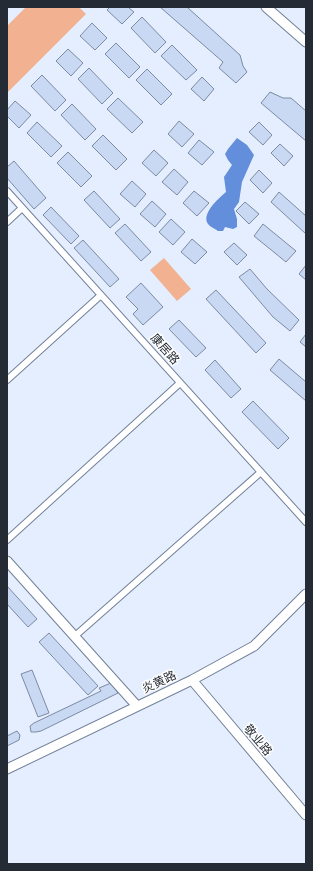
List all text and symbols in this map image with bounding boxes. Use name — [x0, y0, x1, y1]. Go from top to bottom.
street label: 康居路 — [148, 331, 182, 367]
street label: 炎黄路 — [140, 668, 178, 696]
street label: 敬业路 — [241, 722, 275, 758]

